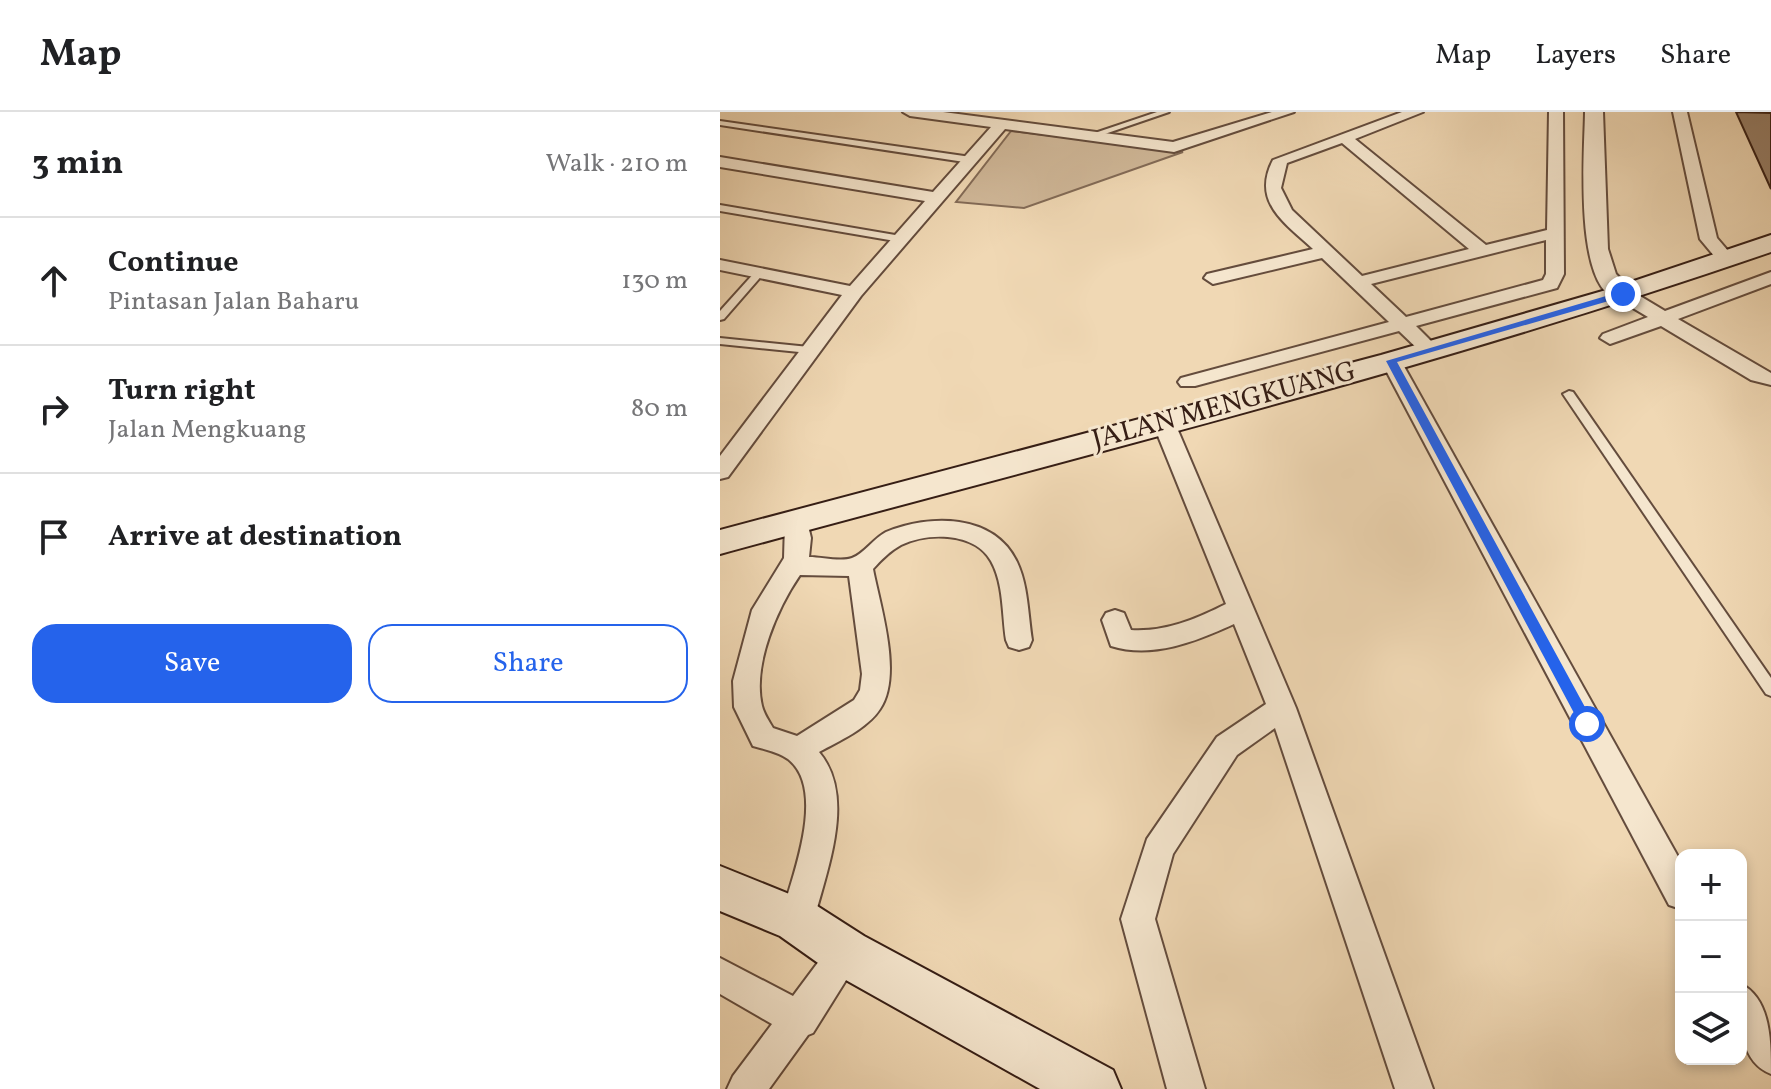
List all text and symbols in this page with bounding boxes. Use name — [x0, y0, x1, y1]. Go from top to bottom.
text: Map — [40, 29, 121, 82]
text: Map — [1435, 36, 1491, 75]
text: Layers — [1535, 36, 1616, 75]
text: Share — [1660, 36, 1731, 75]
text: 3 min — [32, 141, 123, 188]
text: Walk · 210 m — [545, 146, 688, 182]
text: Continue — [108, 242, 239, 284]
icon: ahead — [32, 259, 76, 303]
text: 130 m — [621, 263, 688, 299]
route end — [1605, 276, 1641, 312]
text: Pintasan Jalan Baharu — [108, 284, 359, 320]
street label: JALAN MENGKUANG — [1088, 352, 1360, 460]
text: Turn right — [108, 370, 256, 412]
icon: right — [32, 387, 76, 431]
text: 80 m — [631, 391, 688, 427]
text: Jalan Mengkuang — [108, 412, 306, 448]
icon: arrive — [32, 515, 76, 559]
text: Arrive at destination — [108, 516, 402, 558]
button: Save — [32, 624, 352, 703]
button: Share — [368, 624, 688, 703]
route start — [1569, 706, 1605, 742]
map controls — [1675, 849, 1747, 1065]
button: + — [1675, 849, 1747, 921]
button: − — [1675, 921, 1747, 993]
button: layers — [1675, 993, 1747, 1065]

